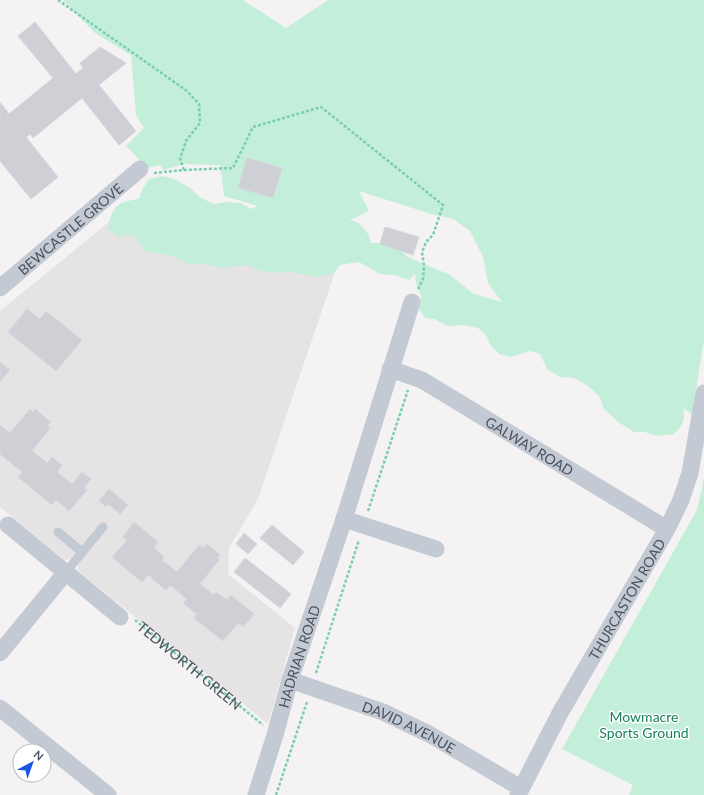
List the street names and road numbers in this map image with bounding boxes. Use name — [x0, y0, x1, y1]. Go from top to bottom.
street label: BEWCASTLE GROVE — [14, 179, 126, 278]
street label: GALWAY ROAD — [483, 412, 577, 479]
street label: THURCASTON ROAD — [584, 535, 668, 663]
street label: HADRIAN ROAD — [274, 603, 323, 710]
street label: TEDWORTH GREEN — [134, 617, 245, 713]
street label: DAVID AVENUE — [360, 697, 459, 756]

